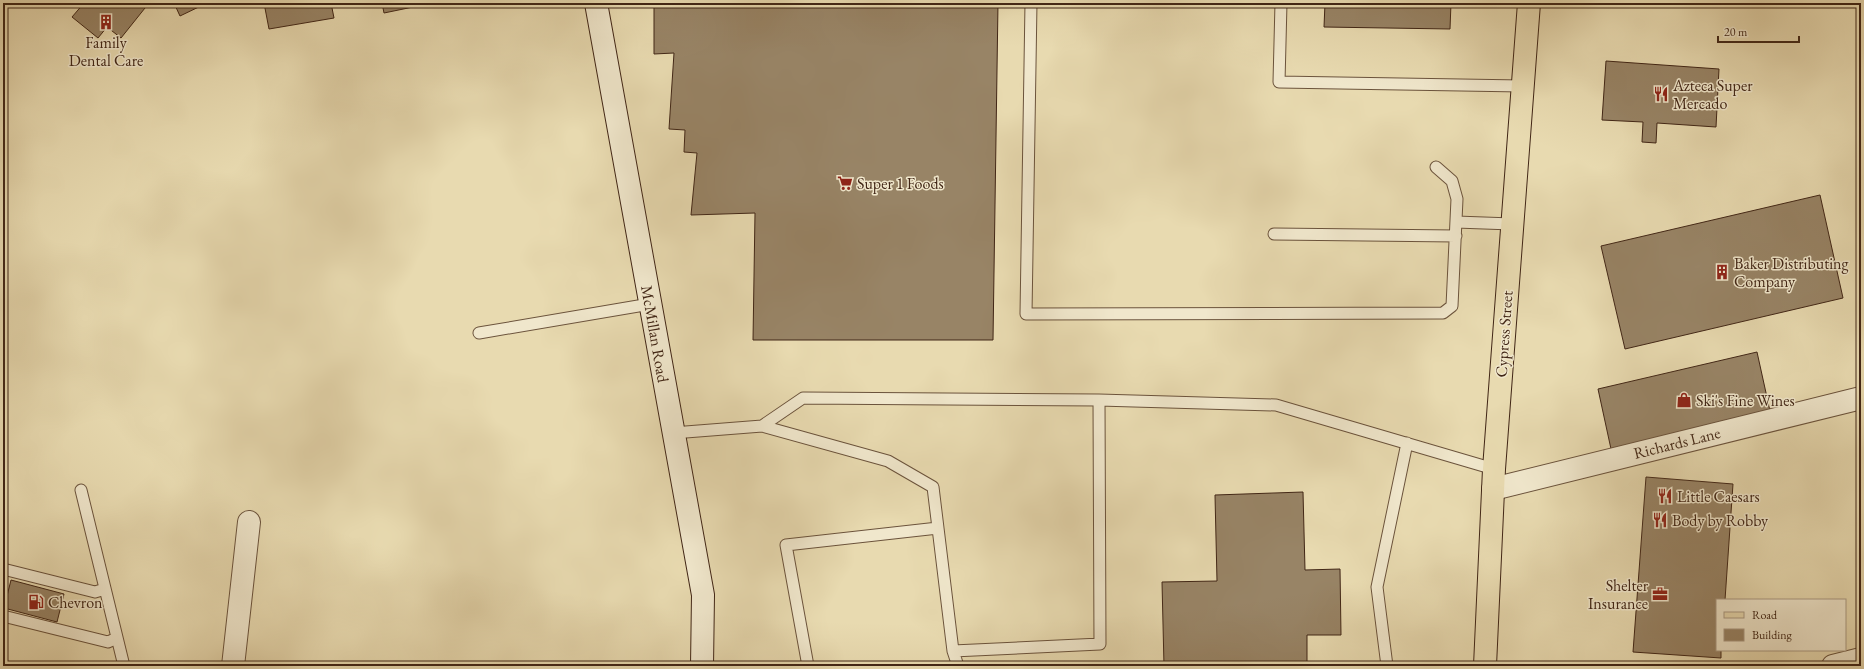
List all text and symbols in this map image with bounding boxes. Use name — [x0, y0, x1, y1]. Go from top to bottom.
building icon: Family Dental Care — [97, 13, 115, 31]
scale bar — [1718, 18, 1799, 44]
text: 20 m — [1724, 24, 1748, 40]
place label: Family Dental Care — [69, 32, 143, 71]
place label: Azteca Super Mercado — [1672, 75, 1753, 114]
restaurant icon: Azteca Super Mercado — [1652, 85, 1670, 103]
place label: Super 1 Foods — [857, 173, 944, 194]
supermarket icon: Super 1 Foods — [836, 174, 854, 192]
place label: Baker Distributing Company — [1734, 253, 1850, 292]
building icon: Baker Distributing Company — [1713, 263, 1731, 281]
street label: McMillan Road — [636, 284, 674, 385]
street label: Cypress Street — [1490, 290, 1518, 378]
place label: Ski's Fine Wines — [1696, 390, 1795, 411]
shop icon: Ski's Fine Wines — [1675, 391, 1693, 409]
street label: Richards Lane — [1631, 422, 1723, 464]
place label: Little Caesars — [1677, 486, 1760, 507]
restaurant icon: Little Caesars — [1656, 487, 1674, 505]
place label: Body by Robby — [1672, 510, 1769, 531]
restaurant icon: Body by Robby — [1651, 511, 1669, 529]
place label: Shelter Insurance — [1588, 575, 1649, 614]
office icon: Shelter Insurance — [1651, 585, 1669, 603]
place label: Chevron — [48, 592, 103, 613]
fuel station icon: Chevron — [27, 593, 45, 611]
legend — [1716, 599, 1846, 651]
text: Road — [1752, 607, 1778, 623]
text: Building — [1752, 627, 1793, 643]

